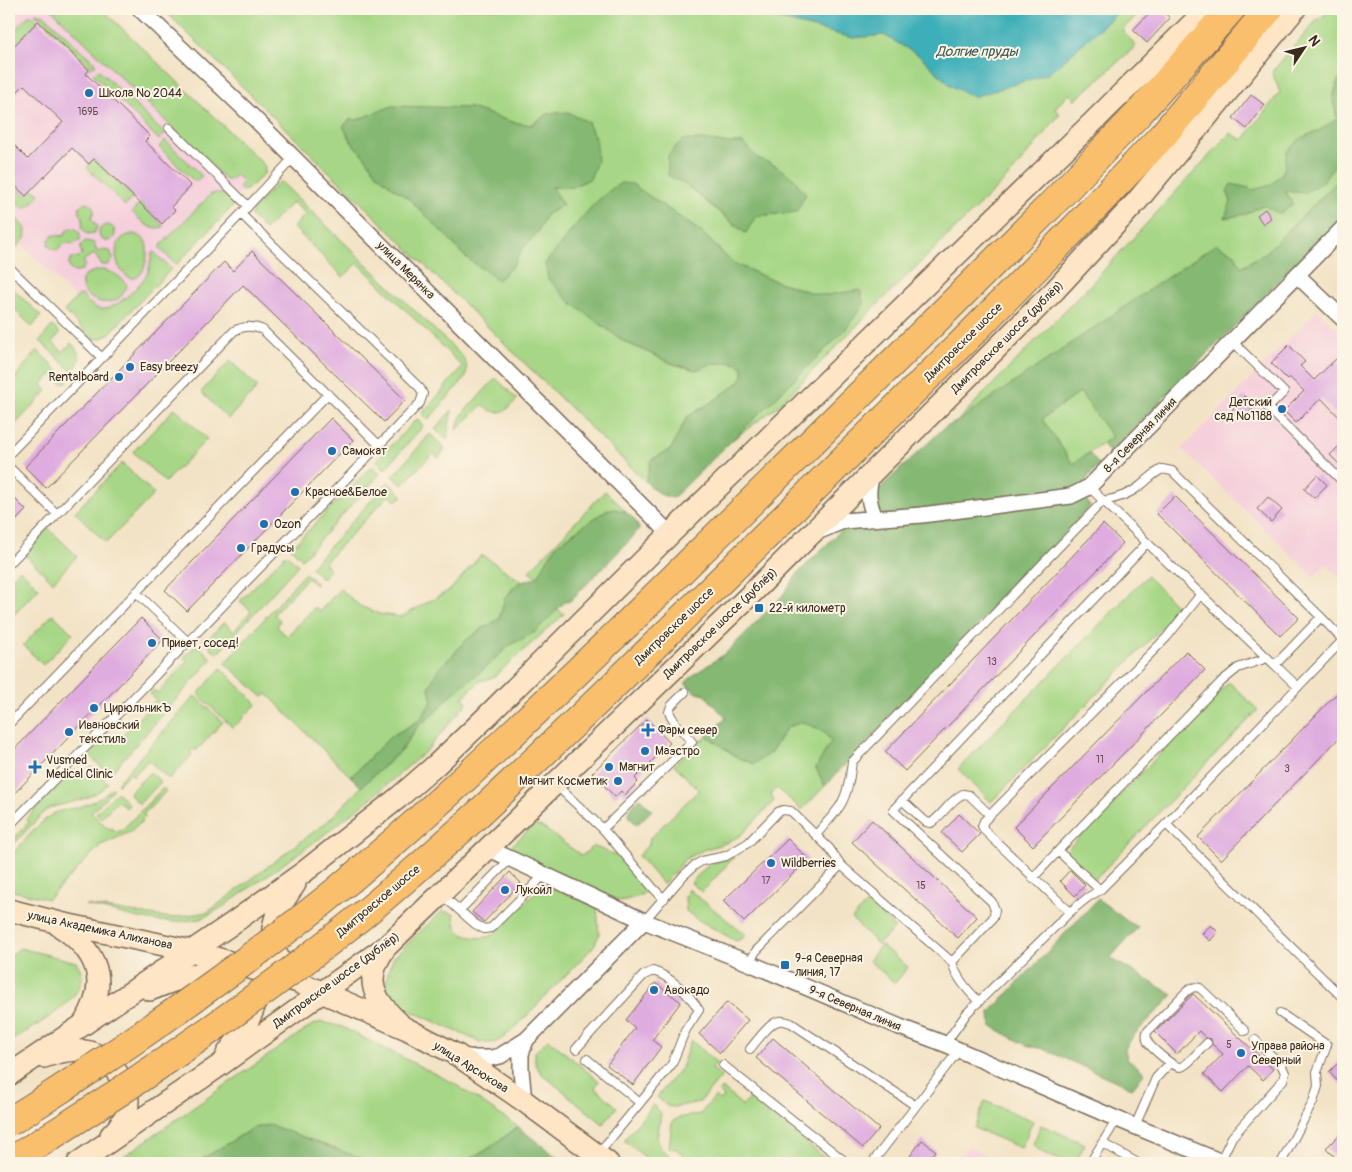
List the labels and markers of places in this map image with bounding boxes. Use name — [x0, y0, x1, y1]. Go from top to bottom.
place label: Школа № 2044 — [99, 86, 182, 101]
marker: Школа № 2044 — [83, 87, 95, 99]
place label: Easy breezy — [140, 360, 198, 375]
marker: Easy breezy — [124, 361, 136, 373]
place label: Rentalboard — [49, 370, 109, 385]
marker: Rentalboard — [113, 371, 125, 383]
place label: Детский сад №1188 — [1214, 395, 1272, 424]
marker: Детский сад №1188 — [1276, 403, 1288, 415]
place label: Самокат — [342, 444, 387, 459]
marker: Самокат — [326, 445, 338, 457]
place label: Красное&Белое — [305, 485, 387, 500]
marker: Красное&Белое — [289, 486, 301, 498]
place label: Ozon — [274, 517, 301, 532]
marker: Ozon — [258, 518, 270, 530]
place label: Градусы — [251, 541, 294, 556]
marker: Градусы — [235, 542, 247, 554]
place label: 22-й километр — [769, 601, 846, 616]
marker: 22-й километр — [753, 602, 765, 614]
place label: Привет, сосед! — [162, 636, 239, 651]
marker: Привет, сосед! — [146, 637, 158, 649]
place label: ЦирюльникЪ — [104, 701, 171, 716]
marker: ЦирюльникЪ — [88, 702, 100, 714]
place label: Ивановский текстиль — [79, 718, 140, 747]
place label: Фарм север — [658, 723, 718, 738]
marker: Фарм север — [642, 724, 654, 736]
marker: Ивановский текстиль — [63, 726, 75, 738]
place label: Маэстро — [655, 744, 700, 759]
marker: Маэстро — [639, 745, 651, 757]
place label: Vusmed Medical Clinic — [46, 753, 113, 782]
marker: Vusmed Medical Clinic — [28, 760, 42, 774]
place label: Магнит — [619, 760, 655, 775]
marker: Магнит — [603, 761, 615, 773]
place label: Магнит Косметик — [519, 774, 608, 789]
marker: Магнит Косметик — [612, 775, 624, 787]
place label: Wildberries — [781, 856, 837, 871]
marker: Wildberries — [765, 857, 777, 869]
place label: Лукойл — [514, 883, 552, 898]
marker: Лукойл — [499, 884, 511, 896]
place label: 9-я Северная линия, 17 — [795, 951, 863, 980]
marker: 9-я Северная линия, 17 — [779, 959, 791, 971]
place label: Авокадо — [664, 983, 710, 998]
marker: Авокадо — [648, 984, 660, 996]
place label: Управа района Северный — [1251, 1039, 1325, 1068]
marker: Управа района Северный — [1235, 1047, 1247, 1059]

